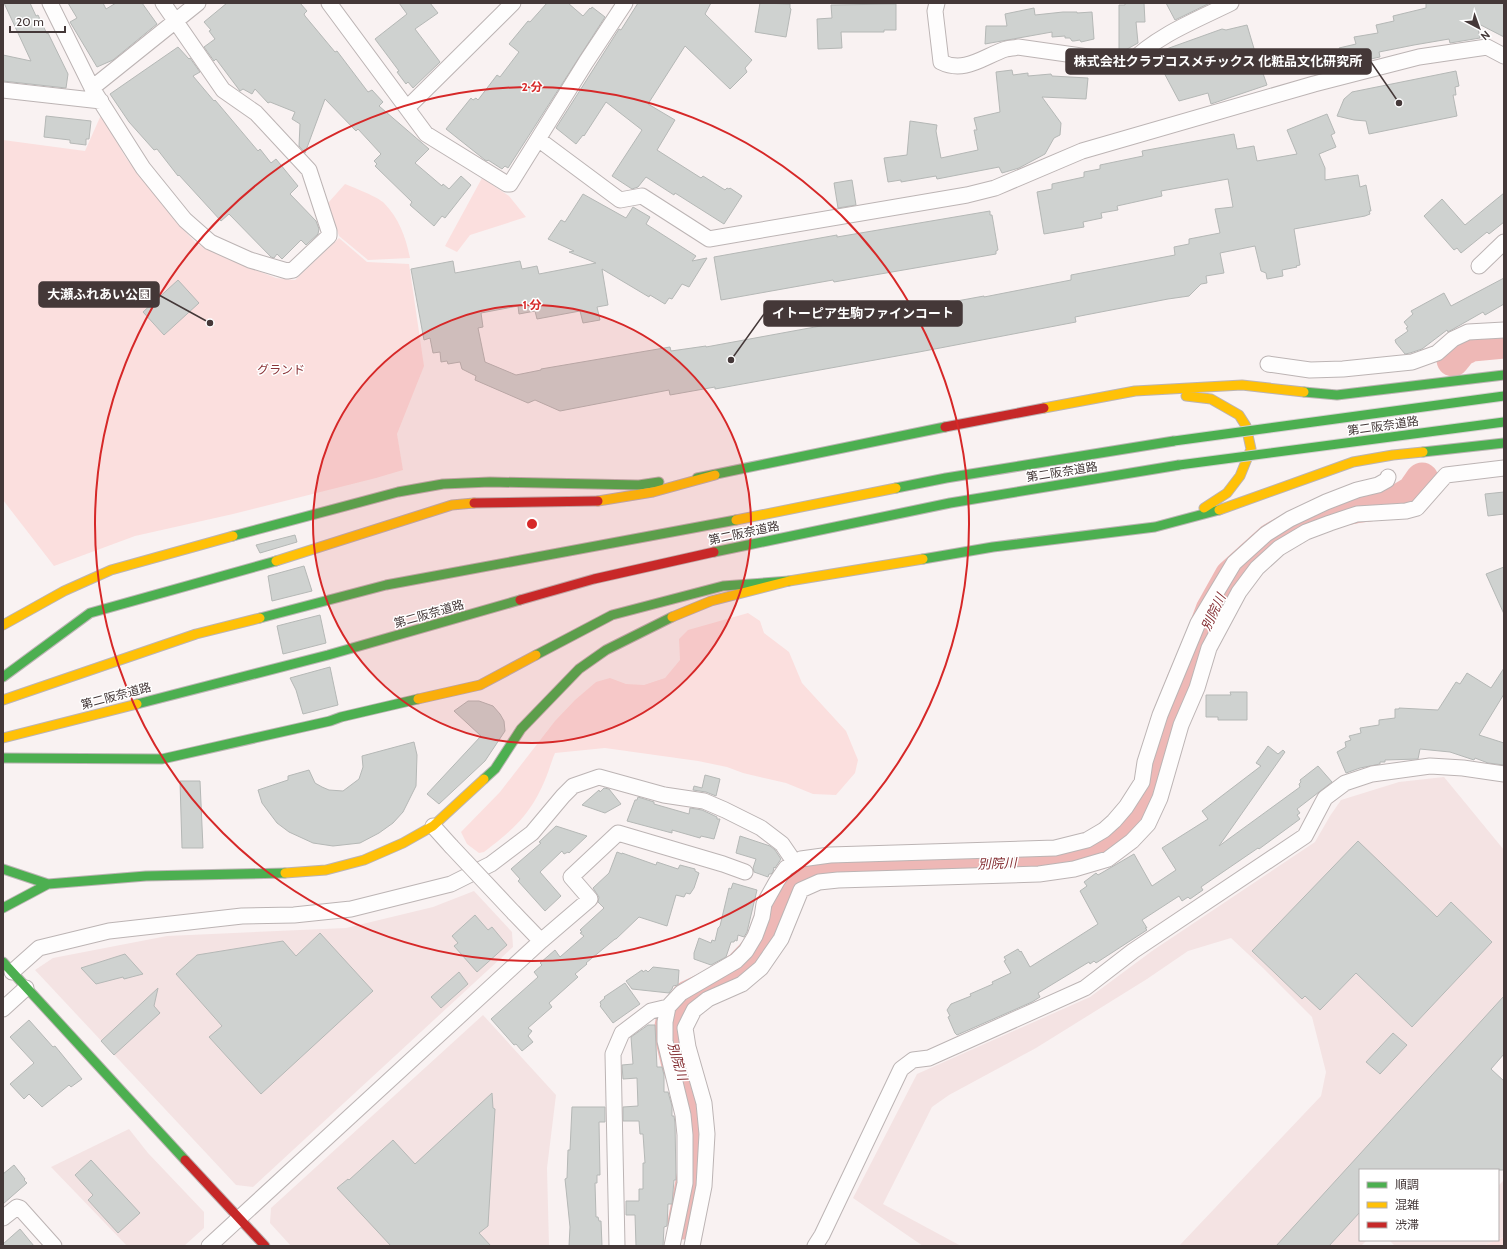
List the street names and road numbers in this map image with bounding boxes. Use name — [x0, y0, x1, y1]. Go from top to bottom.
street label: 第二阪奈道路 — [1346, 413, 1420, 438]
street label: 第二阪奈道路 — [1025, 458, 1099, 485]
street label: 第二阪奈道路 — [707, 518, 781, 547]
street label: 第二阪奈道路 — [392, 596, 466, 631]
street label: 第二阪奈道路 — [79, 679, 153, 712]

